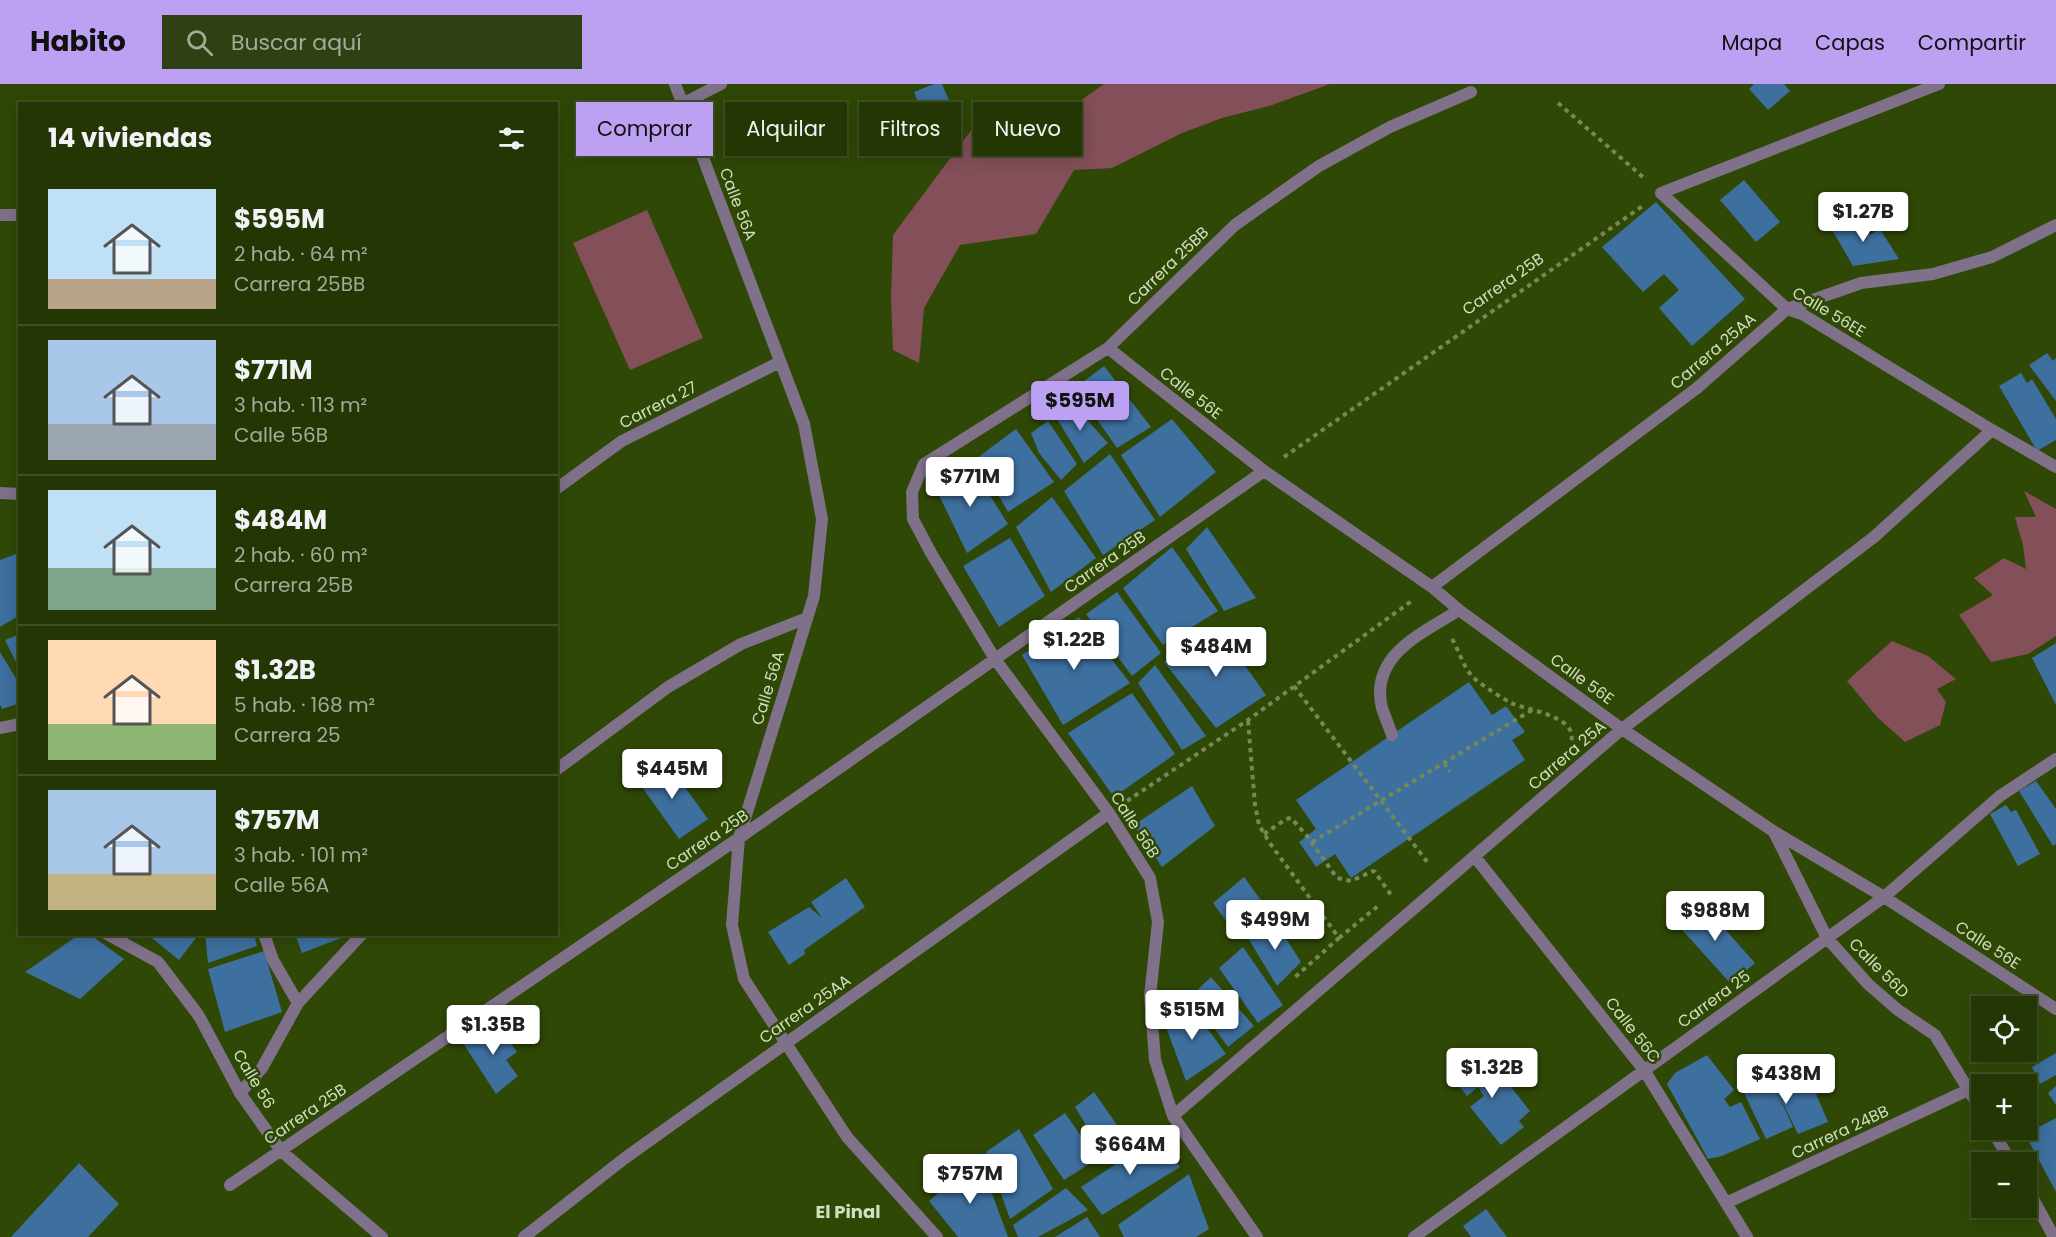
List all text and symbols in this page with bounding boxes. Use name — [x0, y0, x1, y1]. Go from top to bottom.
search box — [162, 15, 582, 69]
text: Habito — [30, 22, 126, 61]
icon: search — [183, 26, 216, 59]
text: Buscar aquí — [231, 27, 362, 58]
text: Mapa — [1721, 28, 1782, 57]
text: Capas — [1815, 28, 1885, 57]
text: Compartir — [1918, 28, 2026, 57]
chip: Comprar — [576, 102, 713, 156]
chip: Alquilar — [725, 102, 847, 156]
chip: Filtros — [859, 102, 961, 156]
chip: Nuevo — [973, 102, 1082, 156]
text: 14 viviendas — [48, 120, 212, 156]
icon: filters — [495, 122, 528, 155]
street label: Calle 56A — [714, 164, 762, 244]
pin: $1.27B — [1814, 192, 1912, 243]
text: $1.27B — [1832, 197, 1894, 225]
text: $595M — [234, 201, 325, 237]
icon: home — [96, 213, 168, 285]
street label: Carrera 25BB — [1122, 221, 1214, 311]
text: 2 hab. · 64 m² — [234, 240, 368, 268]
street label: Carrera 25B — [1457, 247, 1549, 321]
text: Carrera 25BB — [234, 270, 365, 298]
street label: Calle 56EE — [1788, 281, 1870, 343]
street label: Carrera 25AA — [1665, 307, 1761, 395]
text: $771M — [234, 352, 313, 388]
street label: Calle 56E — [1155, 361, 1227, 425]
icon: home — [96, 364, 168, 436]
street label: Carrera 27 — [615, 376, 701, 434]
pin: $595M — [1038, 381, 1122, 432]
text: $595M — [1045, 386, 1115, 414]
text: 3 hab. · 113 m² — [234, 391, 367, 419]
text: Calle 56B — [234, 421, 328, 449]
pin: $771M — [928, 457, 1012, 508]
text: $771M — [940, 462, 1000, 490]
text: $484M — [234, 502, 327, 538]
icon: home — [96, 514, 168, 586]
street label: Carrera 25B — [1059, 525, 1151, 599]
text: 2 hab. · 60 m² — [234, 541, 368, 569]
text: Carrera 25B — [234, 571, 353, 599]
pin: $1.22B — [1025, 620, 1123, 671]
text: $1.22B — [1043, 625, 1105, 653]
pin: $484M — [1174, 627, 1258, 678]
text: $484M — [1180, 632, 1252, 660]
street label: Calle 56A — [746, 648, 790, 728]
street label: Calle 56E — [1545, 648, 1619, 710]
text: $1.32B — [234, 652, 316, 688]
icon: home — [96, 664, 168, 736]
text: 5 hab. · 168 m² — [234, 691, 375, 719]
street label: Carrera 25A — [1523, 715, 1611, 795]
text: Carrera 25 — [234, 721, 341, 749]
pin: $445M — [630, 749, 714, 800]
text: $445M — [636, 754, 708, 782]
street label: Calle 56B — [1105, 787, 1165, 863]
text: $757M — [234, 802, 320, 838]
street label: Carrera 25B — [661, 804, 753, 876]
icon: home — [96, 814, 168, 886]
text: 3 hab. · 101 m² — [234, 841, 368, 869]
text: Calle 56A — [234, 871, 329, 899]
pin: $988M — [1673, 891, 1757, 942]
text: $988M — [1680, 896, 1750, 924]
pin: $499M — [1233, 900, 1317, 951]
text: $499M — [1240, 905, 1310, 933]
street label: Calle 56E — [1951, 915, 2025, 975]
street label: Calle 56D — [1844, 933, 1914, 1003]
street label: Carrera 25 — [1673, 965, 1755, 1033]
street label: Carrera 25AA — [755, 969, 856, 1049]
pin: $515M — [1150, 990, 1234, 1041]
street label: Calle 56C — [1600, 992, 1666, 1068]
text: $515M — [1159, 995, 1225, 1023]
map controls — [1971, 996, 2037, 1218]
button: locate — [1971, 996, 2037, 1062]
pin: $1.35B — [444, 1005, 542, 1056]
text: $1.35B — [461, 1010, 525, 1038]
street label: Calle 56 — [227, 1045, 281, 1113]
pin: $1.32B — [1443, 1048, 1541, 1099]
text: $1.32B — [1460, 1053, 1524, 1081]
pin: $438M — [1744, 1054, 1828, 1105]
text: $438M — [1751, 1059, 1821, 1087]
button: + — [1971, 1074, 2037, 1140]
street label: Carrera 25B — [259, 1078, 351, 1150]
street label: Carrera 24BB — [1788, 1099, 1893, 1165]
pin: $664M — [1088, 1125, 1172, 1176]
text: $664M — [1095, 1130, 1165, 1158]
button: − — [1971, 1152, 2037, 1218]
pin: $757M — [928, 1154, 1012, 1205]
text: $757M — [937, 1159, 1003, 1187]
district label: El Pinal — [815, 1199, 881, 1224]

